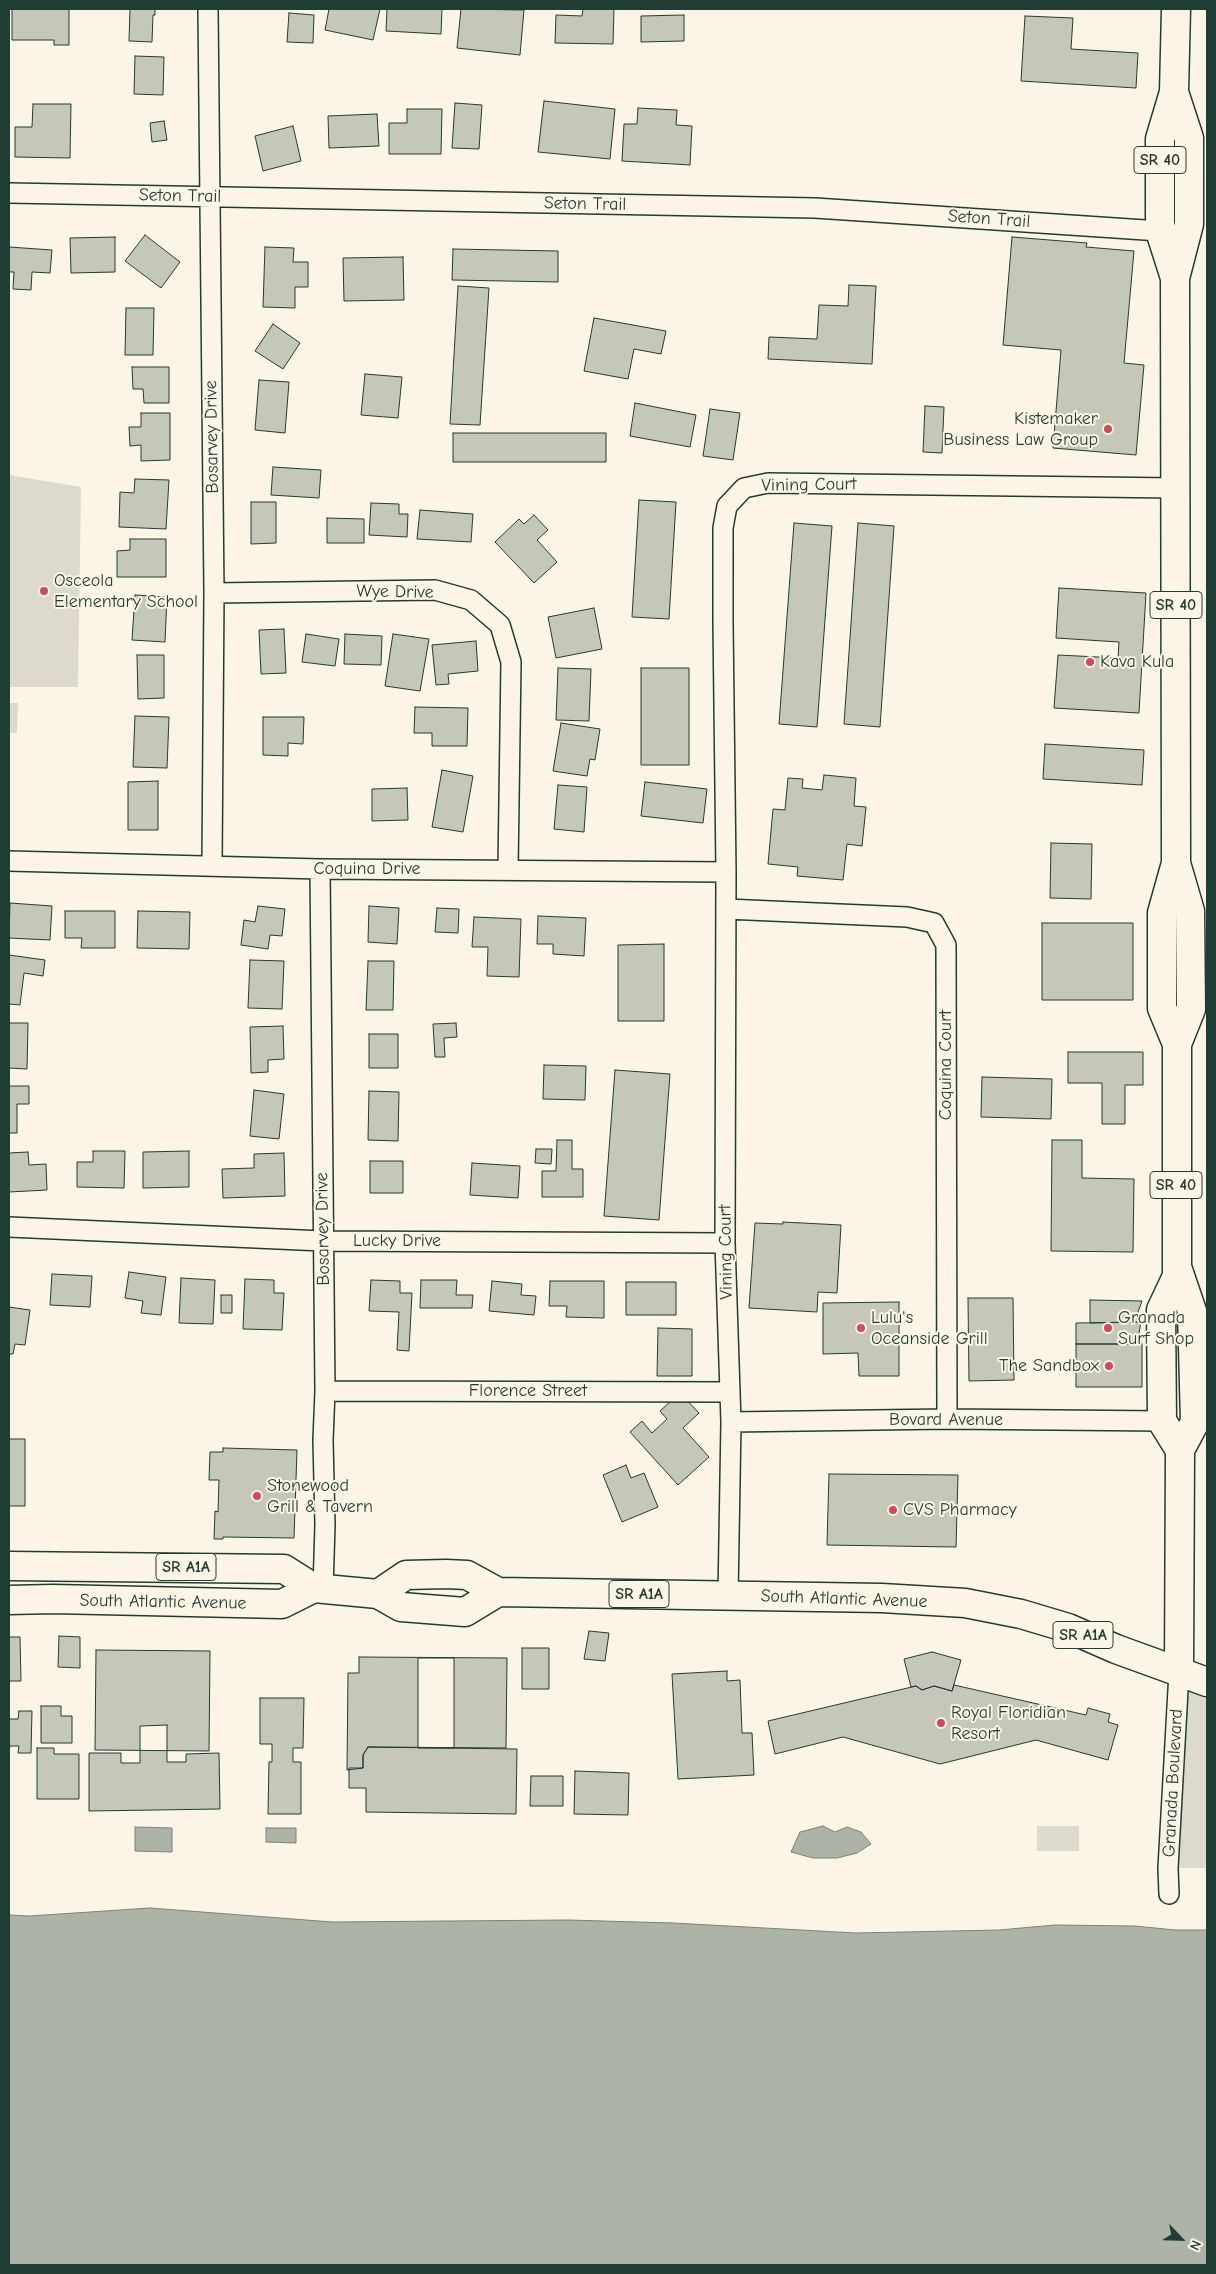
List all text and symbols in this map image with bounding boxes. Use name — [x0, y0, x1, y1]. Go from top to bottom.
road number: SR 40 — [1134, 146, 1186, 174]
street label: Seton Trail — [139, 184, 221, 208]
street label: Seton Trail — [544, 192, 626, 216]
street label: Seton Trail — [947, 205, 1031, 233]
street label: Bosarvey Drive — [200, 380, 224, 494]
place label: Kistemaker Business Law Group — [943, 408, 1098, 450]
marker: Kistemaker Business Law Group — [1102, 423, 1114, 435]
street label: Vining Court — [761, 473, 857, 497]
place label: Osceola Elementary School — [54, 570, 198, 612]
street label: Wye Drive — [356, 581, 434, 603]
marker: Osceola Elementary School — [38, 585, 50, 597]
road number: SR 40 — [1150, 592, 1202, 618]
place label: Kava Kula — [1100, 651, 1174, 673]
marker: Kava Kula — [1084, 656, 1096, 668]
street label: Coquina Drive — [313, 858, 421, 880]
street label: Coquina Court — [935, 1010, 957, 1120]
street label: Bosarvey Drive — [311, 1172, 335, 1286]
road number: SR 40 — [1150, 1172, 1202, 1198]
street label: Vining Court — [714, 1204, 738, 1300]
street label: Lucky Drive — [353, 1230, 441, 1252]
place label: Lulu's Oceanside Grill — [871, 1307, 988, 1350]
place label: Granada Surf Shop — [1118, 1307, 1194, 1350]
marker: Lulu's Oceanside Grill — [855, 1322, 867, 1334]
marker: Granada Surf Shop — [1102, 1322, 1114, 1334]
place label: The Sandbox — [999, 1355, 1099, 1377]
marker: The Sandbox — [1103, 1360, 1115, 1372]
street label: Florence Street — [469, 1380, 587, 1402]
street label: Bovard Avenue — [889, 1409, 1003, 1431]
place label: Stonewood Grill & Tavern — [267, 1475, 373, 1518]
marker: Stonewood Grill & Tavern — [251, 1490, 263, 1502]
place label: CVS Pharmacy — [903, 1499, 1017, 1521]
marker: CVS Pharmacy — [887, 1504, 899, 1516]
road number: SR A1A — [156, 1554, 216, 1580]
road number: SR A1A — [609, 1580, 669, 1608]
street label: South Atlantic Avenue — [760, 1585, 928, 1613]
street label: South Atlantic Avenue — [79, 1590, 247, 1614]
road number: SR A1A — [1053, 1622, 1113, 1648]
place label: Royal Floridian Resort — [951, 1702, 1066, 1745]
street label: Granada Boulevard — [1158, 1708, 1188, 1858]
marker: Royal Floridian Resort — [935, 1717, 947, 1729]
north arrow — [1156, 2214, 1206, 2264]
text: N — [1186, 2238, 1205, 2253]

